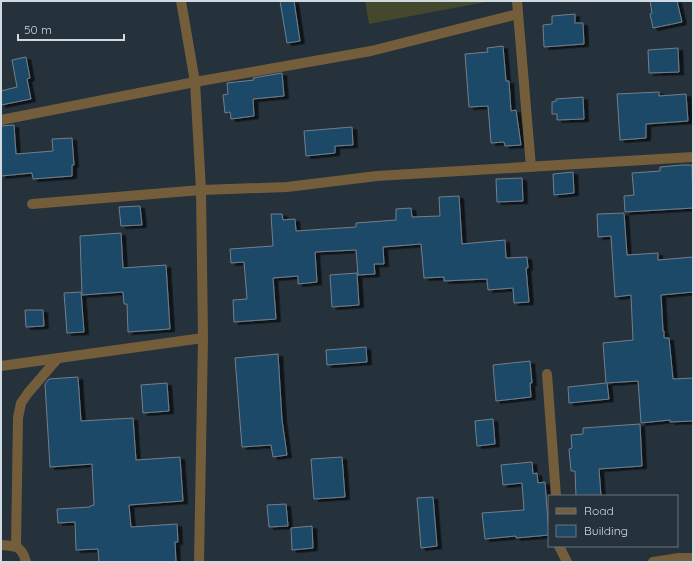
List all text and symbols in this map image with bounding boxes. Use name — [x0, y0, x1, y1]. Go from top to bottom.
scale bar — [18, 16, 124, 42]
text: 50 m — [24, 22, 52, 37]
legend — [548, 495, 678, 547]
text: Road — [584, 503, 614, 518]
text: Building — [584, 523, 628, 538]

